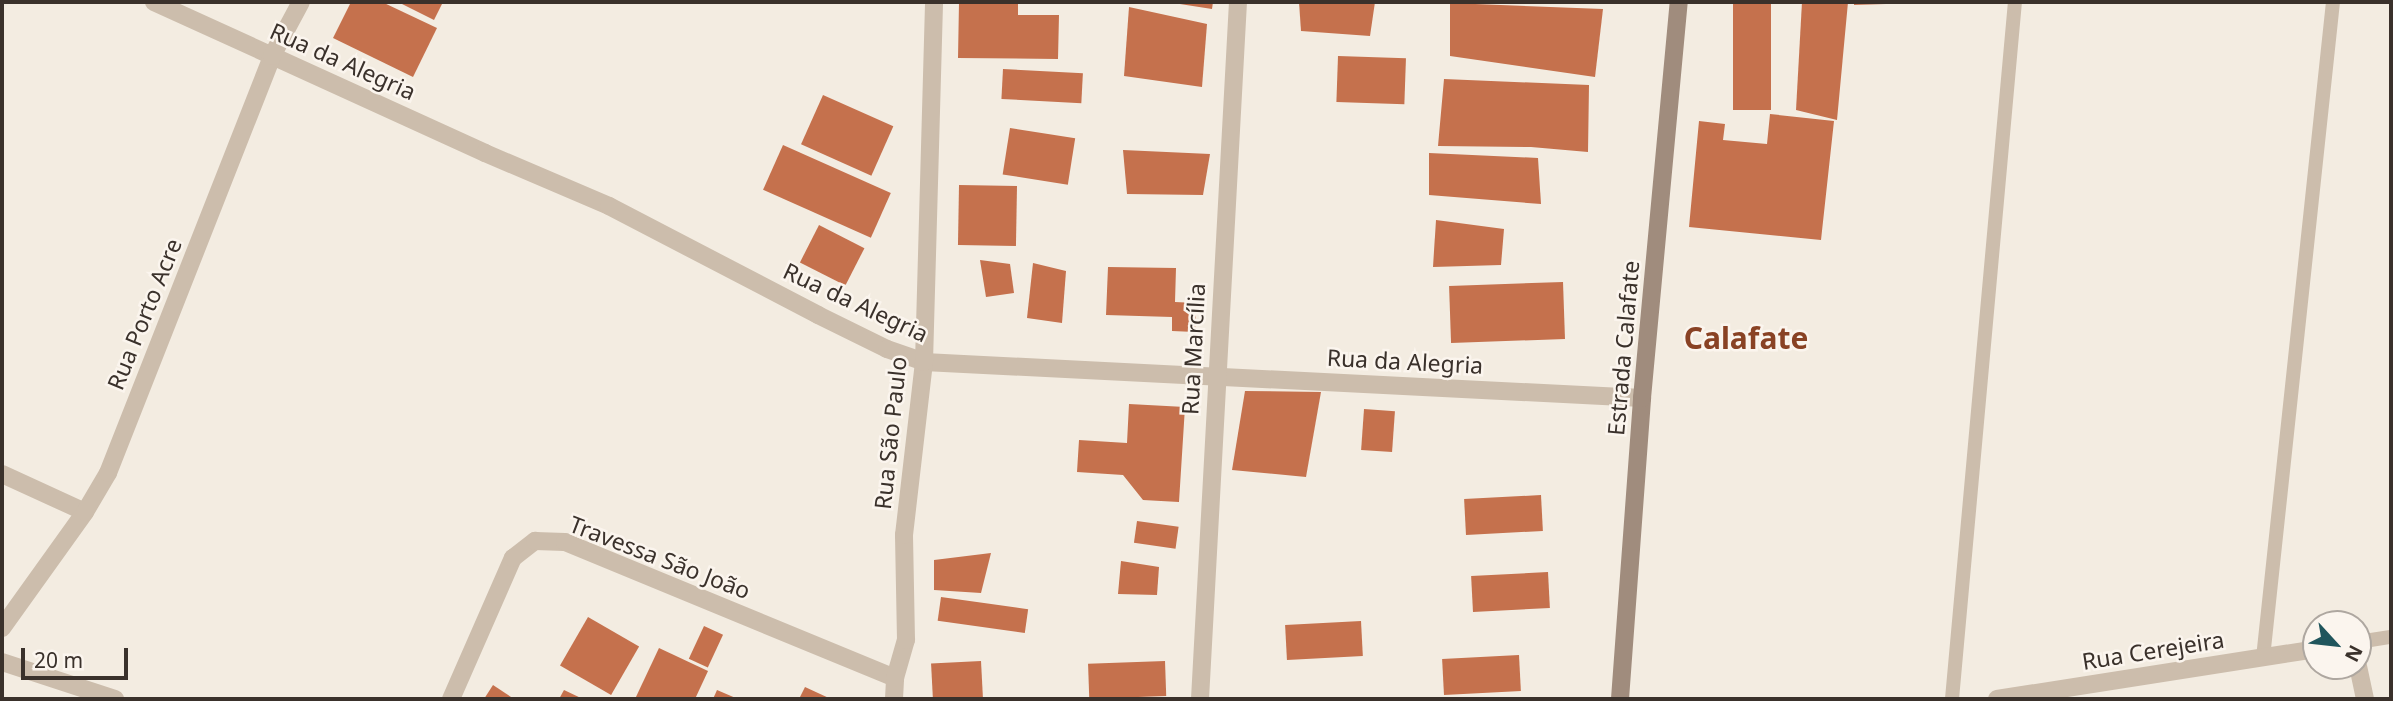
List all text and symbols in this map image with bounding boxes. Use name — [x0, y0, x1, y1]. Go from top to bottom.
street label: Rua da Alegria — [266, 17, 420, 105]
street label: Rua Porto Acre — [101, 234, 187, 394]
street label: Rua da Alegria — [779, 256, 933, 348]
street label: Estrada Calafate — [1602, 259, 1644, 437]
street label: Rua Marcília — [1176, 282, 1210, 416]
district label: Calafate — [1684, 320, 1808, 356]
street label: Rua da Alegria — [1326, 343, 1484, 379]
street label: Rua São Paulo — [868, 355, 912, 511]
street label: Travessa São João — [566, 510, 754, 604]
north arrow — [2302, 610, 2372, 680]
street label: Rua Cerejeira — [2080, 625, 2226, 675]
scale bar — [24, 634, 131, 678]
text: N — [2339, 641, 2369, 666]
text: 20 m — [34, 646, 83, 674]

